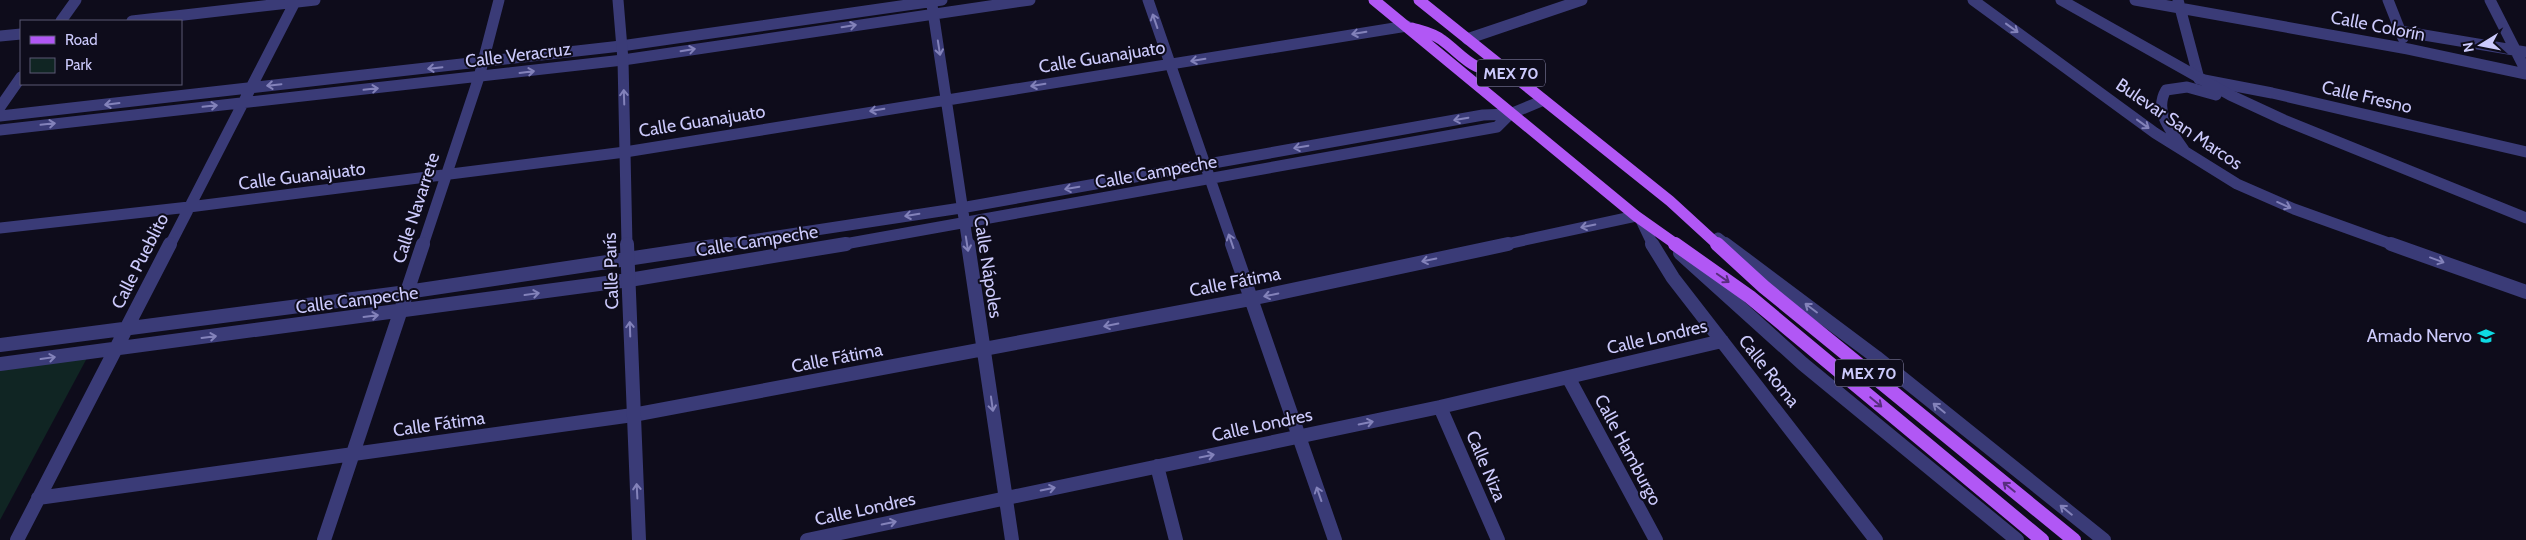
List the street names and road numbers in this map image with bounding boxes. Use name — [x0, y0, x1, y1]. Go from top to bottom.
street label: Calle Colorín — [2329, 6, 2427, 46]
street label: Calle Guanajuato — [1037, 36, 1167, 78]
street label: Calle Veracruz — [464, 38, 573, 72]
road number: MEX 70 — [1477, 59, 1545, 86]
street label: Bulevar San Marcos — [2112, 74, 2246, 174]
street label: Calle Fresno — [2320, 76, 2414, 118]
street label: Calle Guanajuato — [637, 100, 767, 142]
street label: Calle Navarrete — [388, 150, 444, 266]
street label: Calle Campeche — [1093, 150, 1219, 194]
street label: Calle Guanajuato — [237, 157, 367, 195]
street label: Calle Pueblito — [107, 210, 173, 312]
street label: Calle Nápoles — [969, 214, 1007, 320]
street label: Calle Campeche — [694, 220, 820, 262]
street label: Calle París — [599, 232, 623, 310]
street label: Calle Fátima — [1187, 262, 1283, 302]
street label: Calle Campeche — [294, 282, 420, 318]
street label: Calle Londres — [1605, 315, 1709, 359]
street label: Calle Roma — [1734, 330, 1804, 412]
street label: Calle Fátima — [789, 338, 885, 378]
road number: MEX 70 — [1835, 359, 1903, 386]
street label: Calle Hamburgo — [1590, 391, 1666, 509]
street label: Calle Londres — [1210, 404, 1314, 446]
street label: Calle Fátima — [392, 407, 487, 441]
street label: Calle Niza — [1461, 427, 1511, 505]
street label: Calle Londres — [813, 488, 917, 530]

